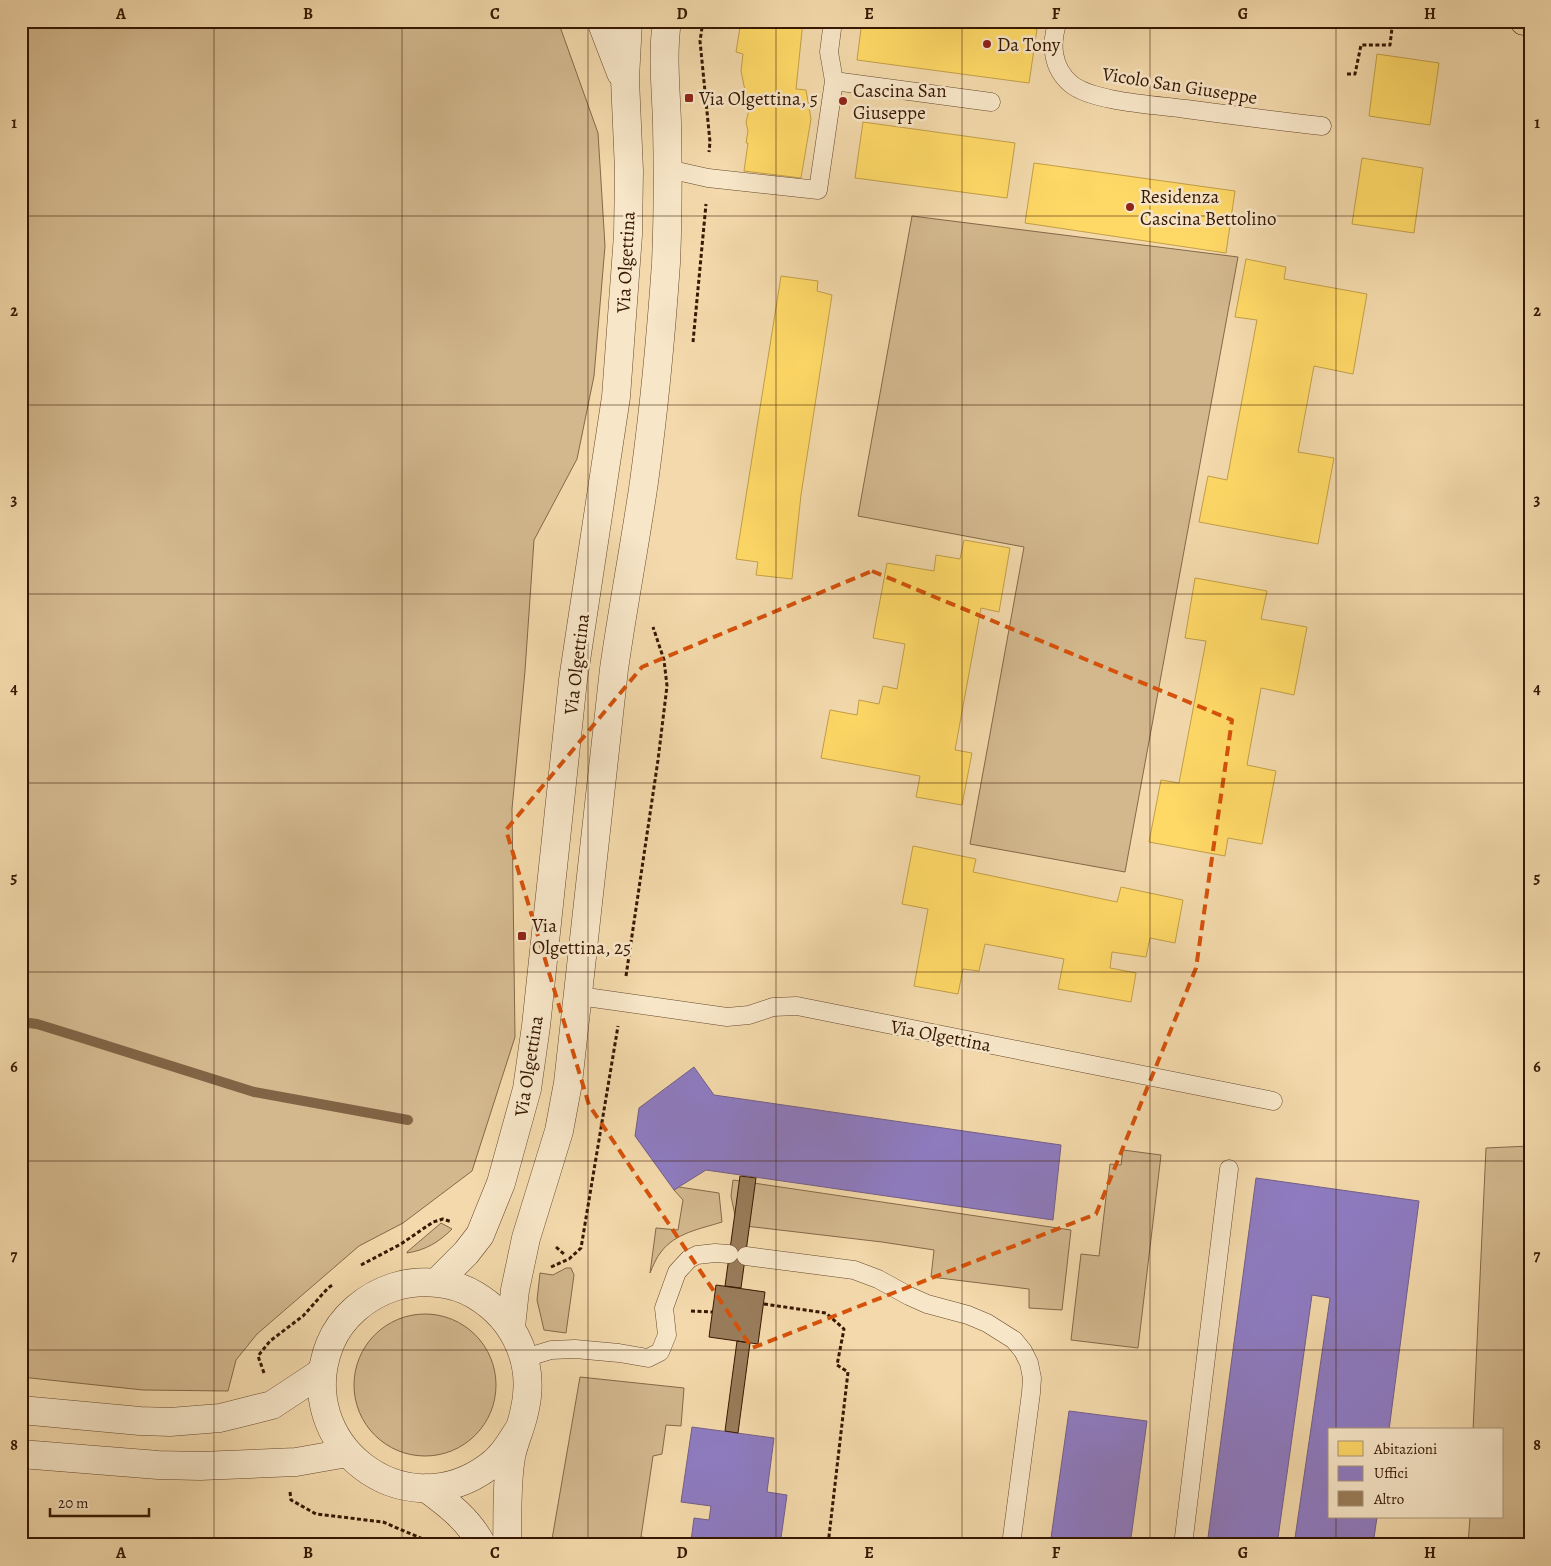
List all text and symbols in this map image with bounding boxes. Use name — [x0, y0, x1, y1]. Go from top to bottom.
text: A — [115, 3, 127, 25]
text: B — [303, 3, 313, 25]
text: C — [490, 3, 500, 25]
text: D — [676, 3, 688, 25]
text: E — [864, 3, 874, 25]
text: F — [1052, 3, 1061, 25]
text: G — [1238, 3, 1248, 25]
text: H — [1424, 3, 1436, 25]
place label: Da Tony — [997, 32, 1061, 58]
marker: Da Tony — [981, 38, 993, 50]
street label: Vicolo San Giuseppe — [1099, 61, 1259, 111]
place label: Cascina San Giuseppe — [853, 78, 947, 126]
place label: Via Olgettina, 5 — [698, 86, 818, 112]
marker: Via Olgettina, 5 — [683, 92, 695, 104]
marker: Cascina San Giuseppe — [837, 95, 849, 107]
text: 1 — [11, 112, 17, 134]
text: 1 — [1534, 112, 1540, 134]
place label: Residenza Cascina Bettolino — [1140, 184, 1276, 232]
marker: Residenza Cascina Bettolino — [1124, 201, 1136, 213]
street label: Via Olgettina — [610, 210, 642, 315]
text: 2 — [10, 300, 18, 322]
text: 2 — [1533, 300, 1541, 322]
text: 3 — [11, 489, 18, 511]
text: 3 — [1534, 489, 1541, 511]
street label: Via Olgettina — [558, 612, 596, 717]
text: 4 — [10, 678, 18, 700]
text: 4 — [1533, 678, 1541, 700]
text: 5 — [11, 867, 18, 889]
text: 5 — [1534, 867, 1541, 889]
place label: Via Olgettina, 25 — [531, 913, 631, 961]
marker: Via Olgettina, 25 — [516, 930, 528, 942]
street label: Via Olgettina — [887, 1013, 993, 1058]
street label: Via Olgettina — [508, 1014, 550, 1119]
text: 6 — [10, 1056, 18, 1078]
text: 6 — [1533, 1056, 1541, 1078]
text: 7 — [11, 1245, 18, 1267]
text: 7 — [1534, 1245, 1541, 1267]
legend — [1328, 1428, 1504, 1518]
text: 8 — [10, 1434, 18, 1456]
text: 8 — [1533, 1434, 1541, 1456]
text: Abitazioni — [1373, 1439, 1437, 1459]
text: Uffici — [1374, 1463, 1408, 1483]
scale bar — [50, 1486, 149, 1518]
text: Altro — [1373, 1489, 1404, 1509]
text: 20 m — [58, 1493, 89, 1513]
text: A — [115, 1542, 127, 1564]
text: B — [303, 1542, 313, 1564]
text: C — [490, 1542, 500, 1564]
text: D — [676, 1542, 688, 1564]
text: E — [864, 1542, 874, 1564]
text: F — [1052, 1542, 1061, 1564]
text: G — [1238, 1542, 1248, 1564]
text: H — [1424, 1542, 1436, 1564]

